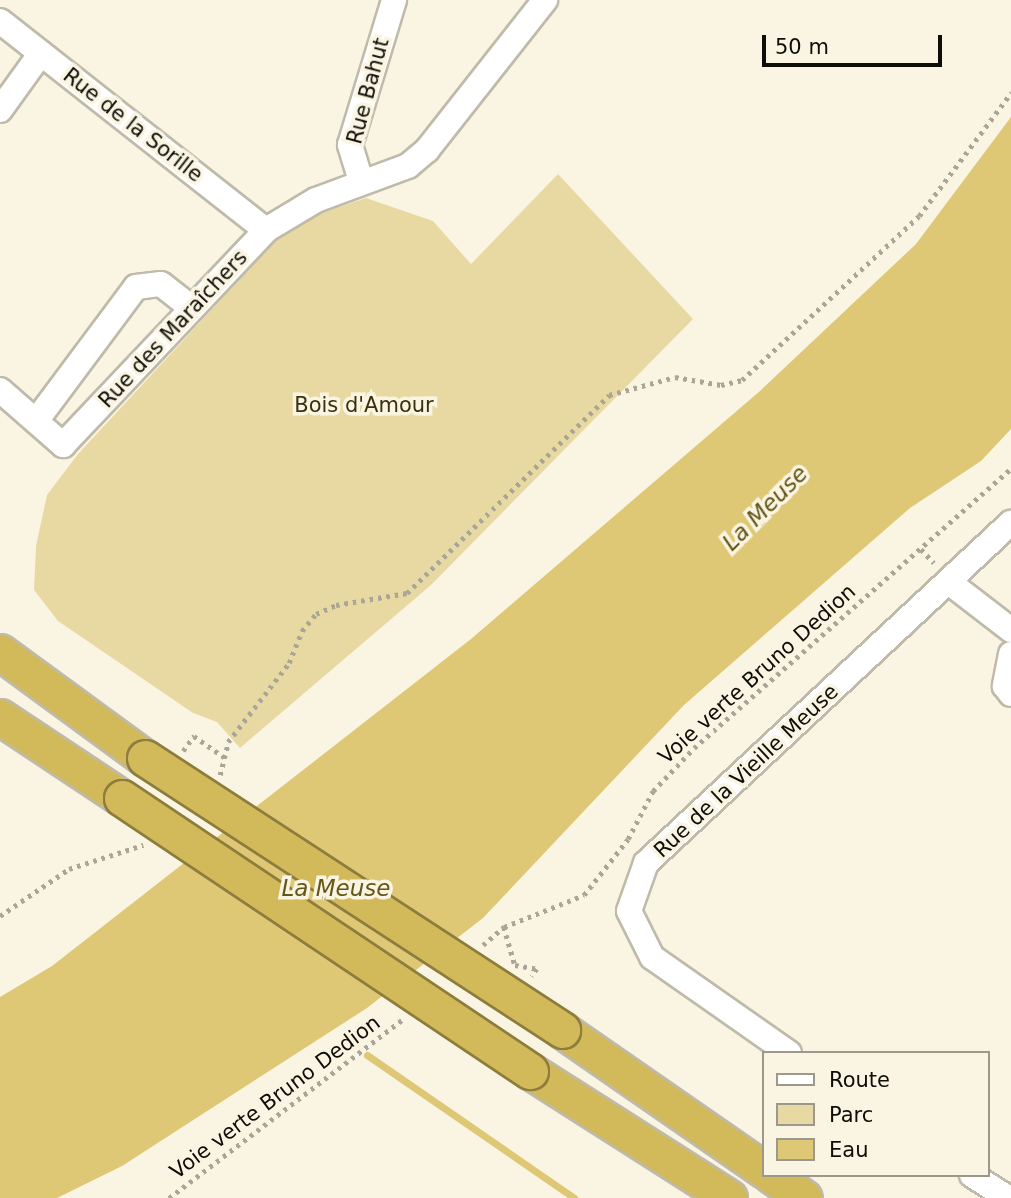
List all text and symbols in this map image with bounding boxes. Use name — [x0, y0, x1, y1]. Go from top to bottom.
scale bar — [766, 21, 946, 65]
street label: Rue Bahut — [342, 35, 394, 147]
text: 50 m — [775, 35, 829, 59]
street label: Rue de la Sorille — [58, 63, 208, 187]
street label: Rue des Maraîchers — [94, 245, 252, 413]
park label: Bois d'Amour — [294, 392, 434, 418]
water label: La Meuse — [717, 460, 813, 556]
street label: Voie verte Bruno Dedion — [653, 579, 861, 769]
street label: Rue de la Vieille Meuse — [649, 679, 843, 863]
water label: La Meuse — [282, 874, 390, 902]
street label: Voie verte Bruno Dedion — [165, 1010, 385, 1184]
legend — [762, 1051, 990, 1177]
text: Route — [829, 1068, 890, 1092]
text: Parc — [829, 1103, 873, 1127]
text: Eau — [829, 1138, 868, 1162]

